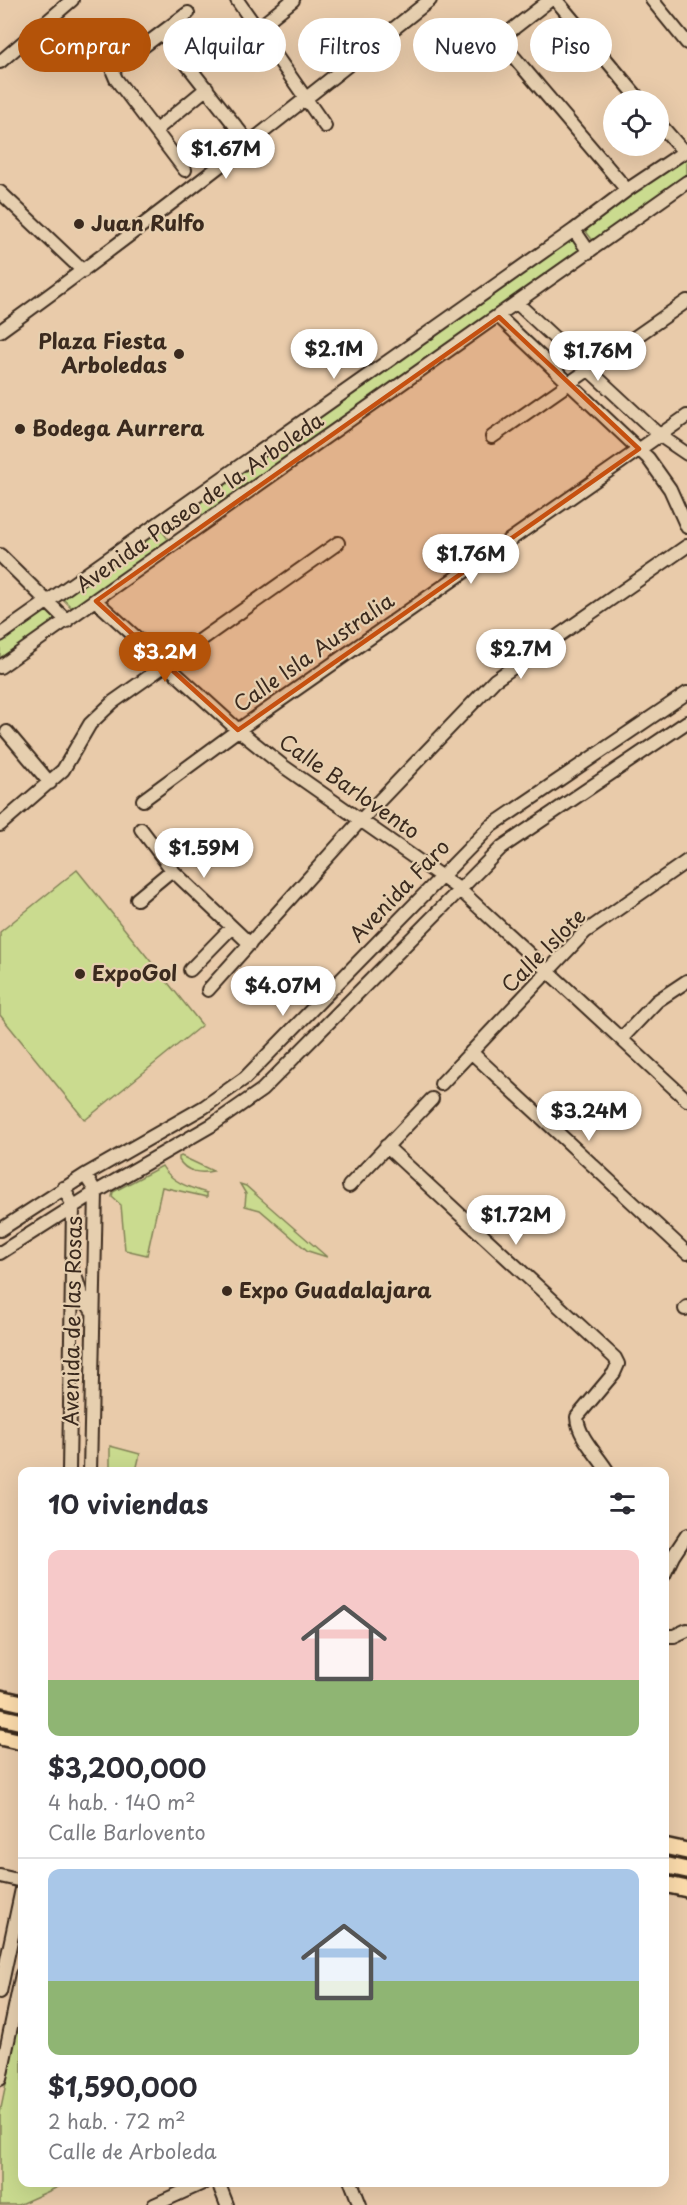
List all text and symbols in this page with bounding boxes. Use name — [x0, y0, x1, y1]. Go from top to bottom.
chip: Comprar — [18, 18, 151, 72]
chip: Alquilar — [163, 18, 286, 72]
chip: Filtros — [298, 18, 401, 72]
chip: Nuevo — [413, 18, 518, 72]
chip: Piso — [530, 18, 612, 72]
map controls — [603, 90, 669, 156]
button: locate — [603, 90, 669, 156]
pin: $1.67M — [177, 129, 275, 180]
text: $1.67M — [191, 133, 261, 163]
place label: Juan Rulfo — [91, 206, 205, 238]
marker: Juan Rulfo — [72, 217, 86, 231]
place label: Plaza Fiesta Arboledas — [38, 324, 167, 380]
pin: $2.1M — [292, 329, 376, 380]
pin: $1.76M — [549, 331, 647, 382]
text: $2.1M — [305, 333, 363, 363]
text: $1.76M — [563, 335, 633, 365]
marker: Plaza Fiesta Arboledas — [172, 347, 186, 361]
street label: Avenida Paseo de la Arboleda — [68, 403, 329, 599]
place label: Bodega Aurrera — [32, 411, 205, 443]
marker: Bodega Aurrera — [13, 422, 27, 436]
pin: $1.76M — [422, 534, 520, 585]
text: $1.76M — [436, 538, 506, 568]
street label: Calle Isla Australia — [226, 584, 400, 719]
pin: $2.7M — [479, 629, 563, 680]
pin: $3.2M — [123, 632, 207, 683]
text: $2.7M — [490, 633, 552, 663]
text: $3.2M — [133, 636, 197, 666]
street label: Calle Barlovento — [273, 725, 427, 846]
pin: $1.59M — [155, 828, 253, 879]
street label: Avenida Faro — [341, 831, 456, 949]
text: $1.59M — [168, 832, 240, 862]
street label: Calle Islote — [493, 900, 592, 999]
place label: ExpoGol — [92, 956, 177, 988]
pin: $4.07M — [234, 966, 332, 1017]
marker: ExpoGol — [73, 967, 87, 981]
text: $4.07M — [245, 970, 321, 1000]
pin: $3.24M — [540, 1091, 638, 1142]
text: $3.24M — [551, 1095, 627, 1125]
pin: $1.72M — [467, 1195, 565, 1246]
text: $1.72M — [481, 1199, 551, 1229]
street label: Avenida de las Rosas — [53, 1216, 89, 1426]
place label: Expo Guadalajara — [239, 1273, 432, 1305]
marker: Expo Guadalajara — [220, 1284, 234, 1298]
text: 10 viviendas — [48, 1484, 209, 1523]
icon: filters — [606, 1487, 639, 1520]
icon: home — [290, 1589, 398, 1697]
text: $3,200,000 — [48, 1748, 206, 1787]
text: 4 hab. · 140 m² — [48, 1787, 196, 1817]
text: Calle Barlovento — [48, 1817, 206, 1847]
icon: home — [290, 1908, 398, 2016]
text: $1,590,000 — [48, 2067, 197, 2106]
text: 2 hab. · 72 m² — [48, 2106, 186, 2136]
text: Calle de Arboleda — [48, 2136, 217, 2166]

